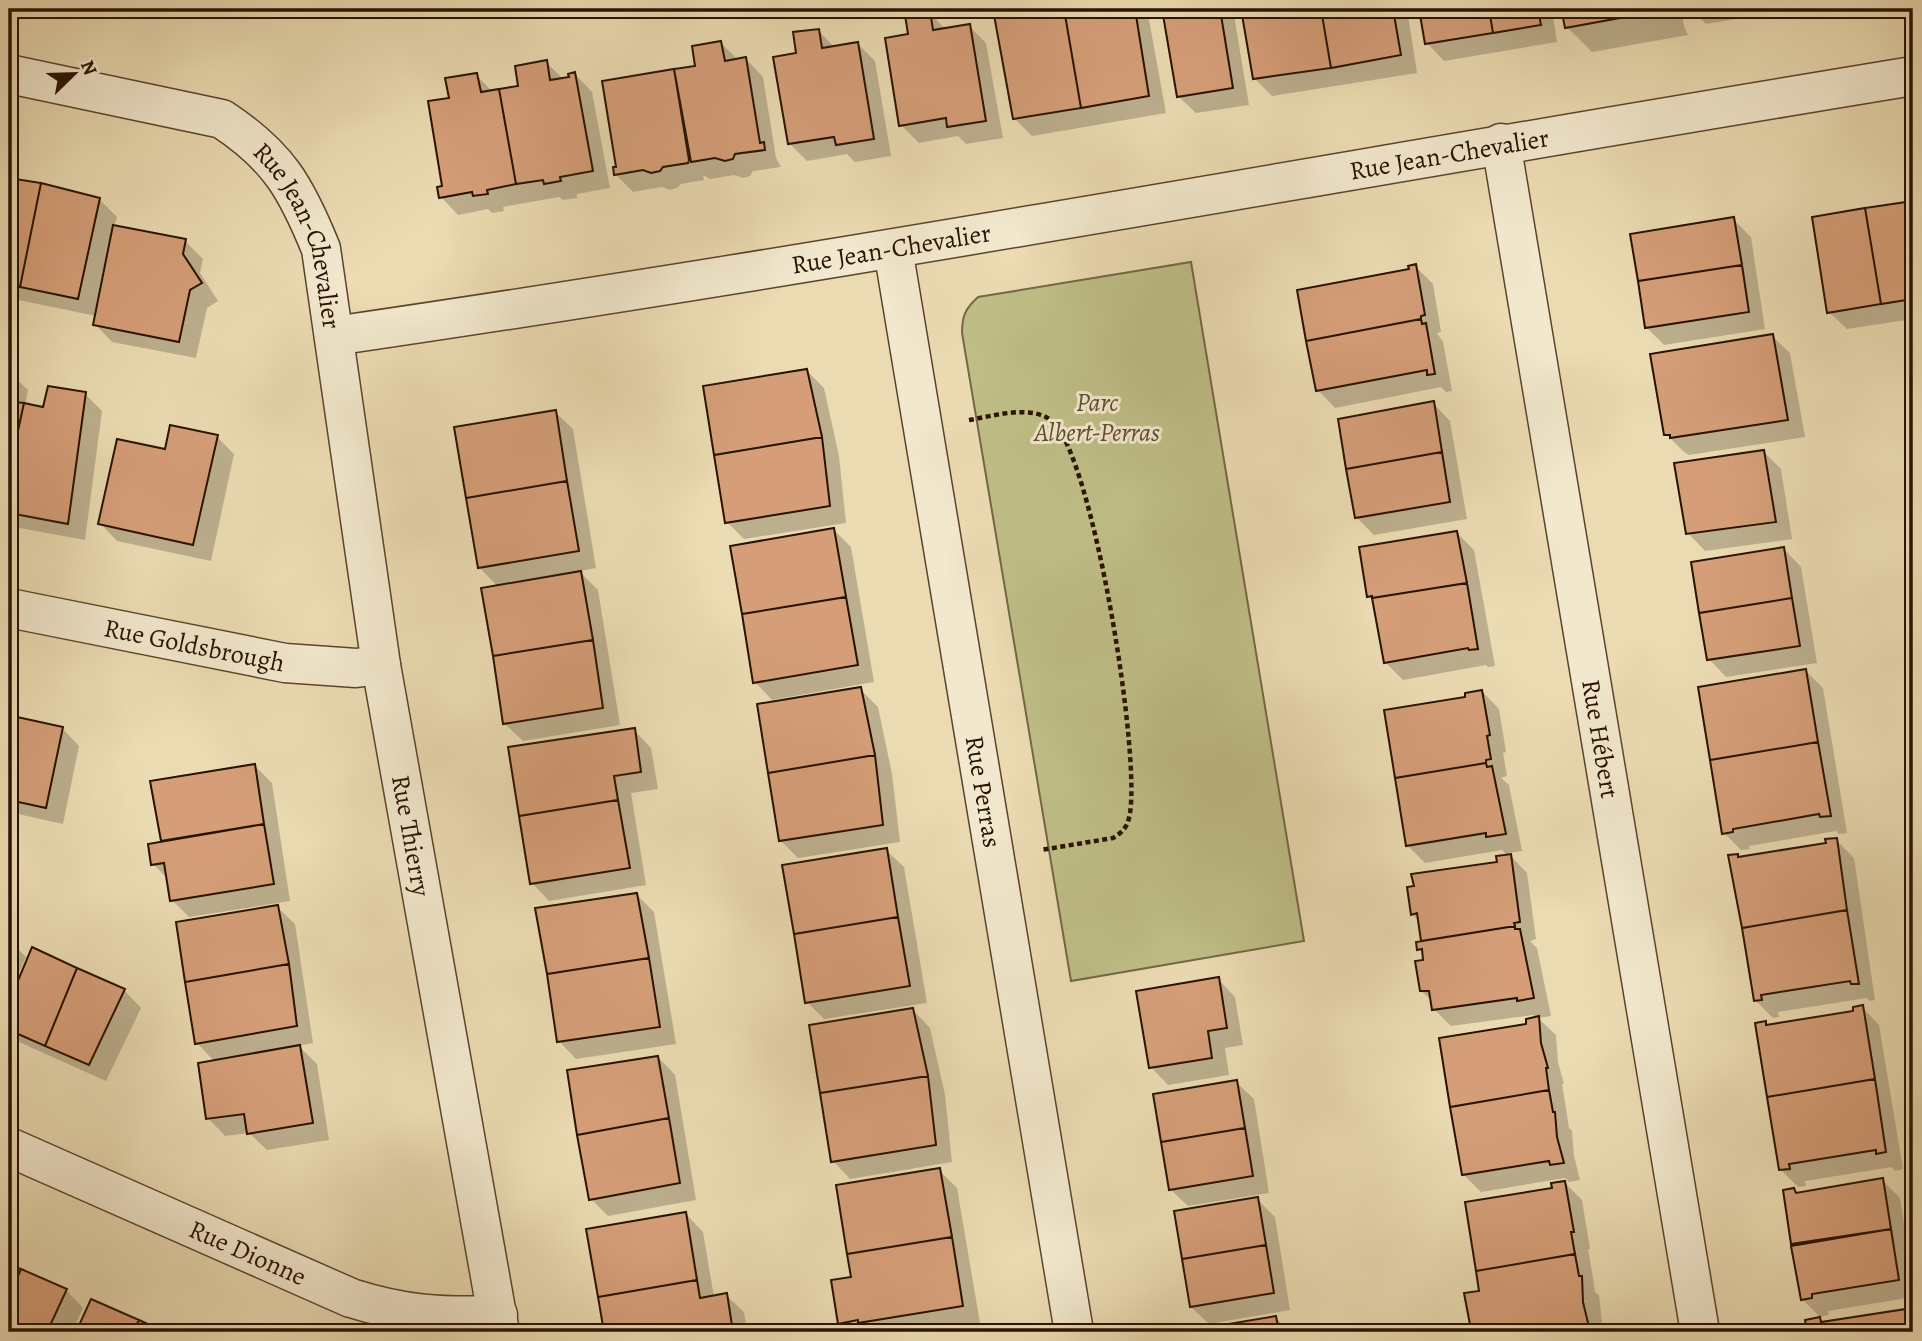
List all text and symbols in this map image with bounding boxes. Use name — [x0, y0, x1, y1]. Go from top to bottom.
north arrow — [38, 38, 108, 108]
text: N — [74, 56, 103, 79]
street label: Rue Jean-Chevalier — [1347, 120, 1552, 189]
street label: Rue Jean-Chevalier — [246, 134, 349, 331]
street label: Rue Jean-Chevalier — [789, 215, 994, 283]
park label: Parc Albert-Perras — [1032, 385, 1160, 450]
street label: Rue Goldsbrough — [101, 610, 288, 681]
street label: Rue Hébert — [1573, 677, 1627, 801]
street label: Rue Perras — [957, 733, 1010, 850]
street label: Rue Thierry — [383, 772, 439, 899]
street label: Rue Dionne — [183, 1212, 312, 1294]

